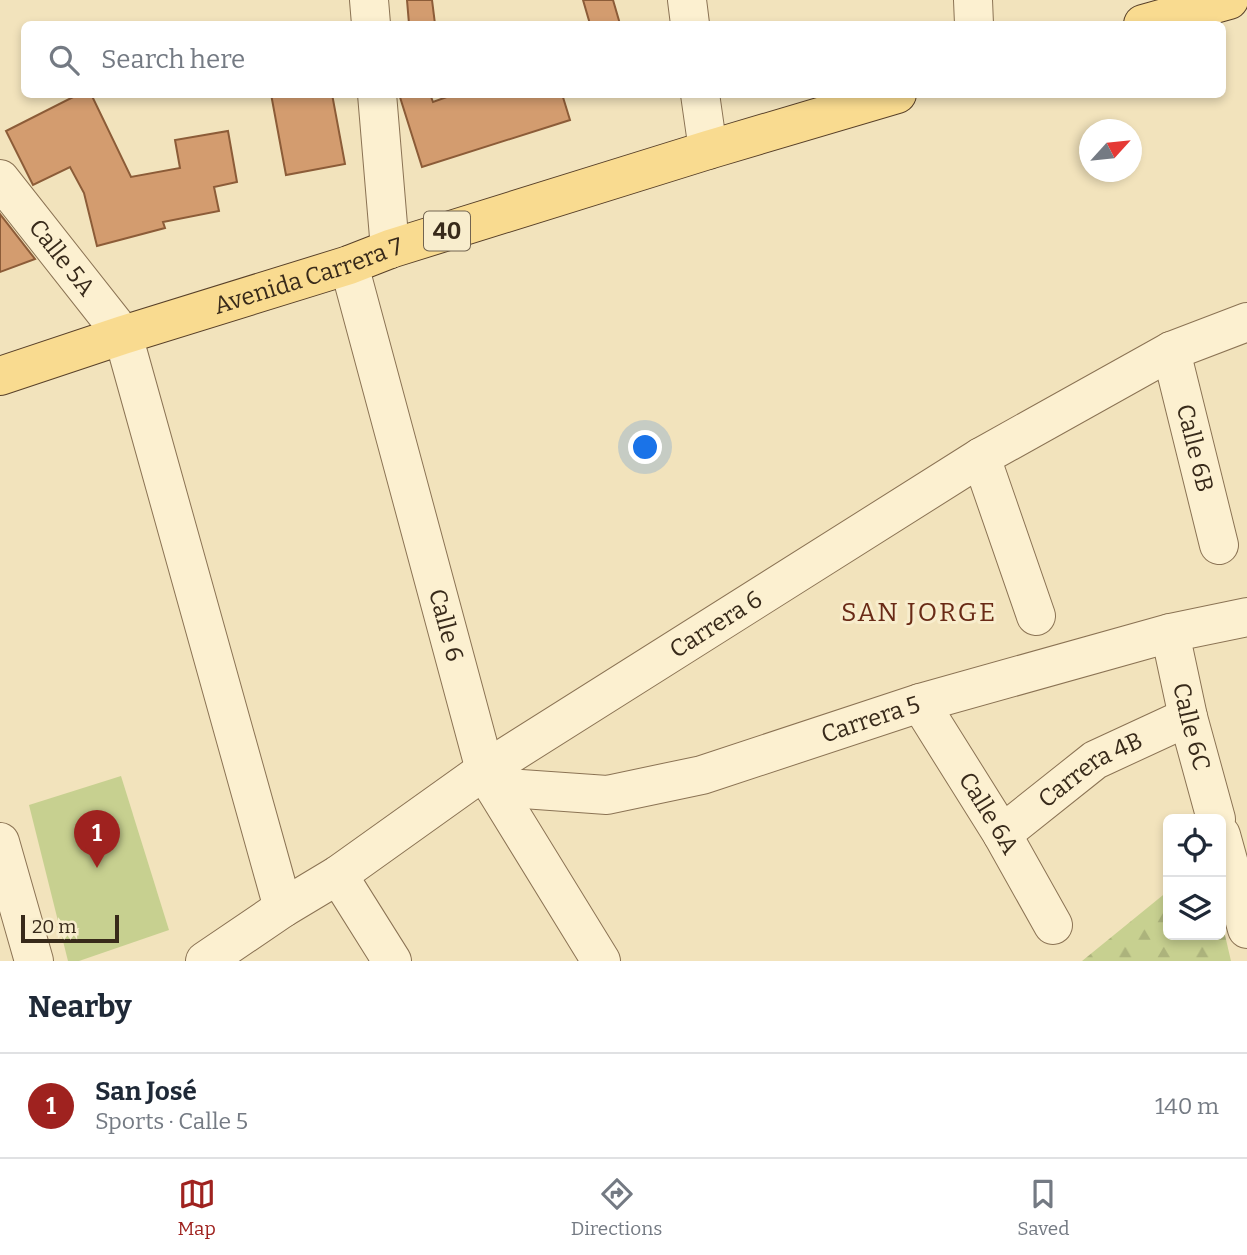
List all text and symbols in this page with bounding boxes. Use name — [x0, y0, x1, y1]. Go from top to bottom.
search box — [21, 21, 1226, 98]
icon: search — [45, 41, 83, 79]
text: Search here — [101, 44, 245, 75]
north arrow — [1079, 119, 1142, 182]
road number: 40 — [424, 212, 470, 250]
street label: Calle 5A — [23, 214, 101, 301]
street label: Avenida Carrera 7 — [210, 232, 406, 320]
street label: Calle 6B — [1171, 401, 1219, 495]
your location — [628, 430, 662, 464]
street label: Carrera 6 — [665, 585, 767, 664]
street label: Calle 6 — [423, 586, 469, 665]
district label: SAN JORGE — [841, 597, 997, 628]
street label: Calle 6C — [1167, 680, 1216, 774]
street label: Carrera 5 — [818, 690, 924, 749]
street label: Carrera 4B — [1033, 726, 1147, 813]
street label: Calle 6A — [953, 767, 1024, 859]
pin: 1 — [74, 810, 120, 868]
map controls — [1163, 814, 1226, 940]
button: locate — [1163, 814, 1226, 877]
button: layers — [1163, 877, 1226, 940]
scale bar — [21, 912, 119, 944]
text: 20 m — [32, 915, 76, 938]
text: Nearby — [28, 989, 132, 1025]
text: San José — [95, 1076, 197, 1107]
text: 1 — [46, 1092, 56, 1120]
text: 140 m — [1155, 1092, 1219, 1120]
text: Sports · Calle 5 — [95, 1107, 248, 1135]
tab: Map — [178, 1175, 216, 1240]
tab: Directions — [571, 1175, 662, 1240]
tab: Saved — [1017, 1175, 1069, 1240]

